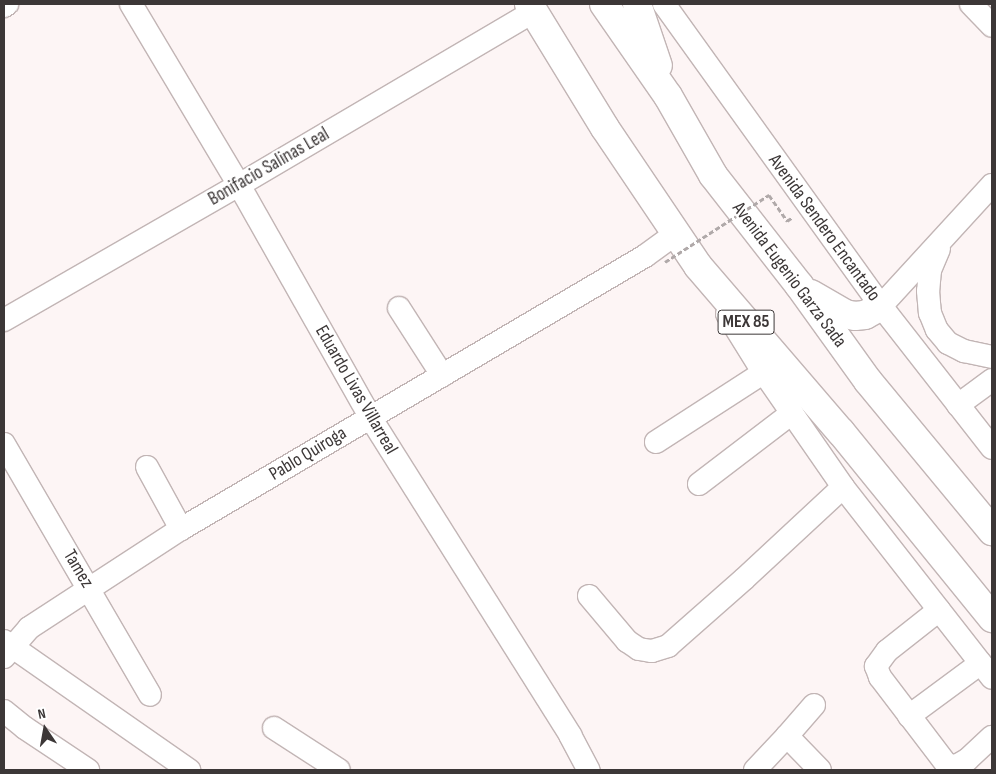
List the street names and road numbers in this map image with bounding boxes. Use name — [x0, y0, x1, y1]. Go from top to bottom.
street label: Bonifacio Salinas Leal — [204, 123, 334, 211]
street label: Avenida Sendero Encantado — [763, 150, 885, 306]
street label: Avenida Eugenio Garza Sada — [727, 198, 851, 352]
road number: MEX 85 — [717, 306, 775, 338]
street label: Eduardo Livas Villarreal — [310, 321, 402, 459]
street label: Pablo Quiroga — [265, 422, 351, 486]
street label: Tamez — [58, 546, 98, 592]

